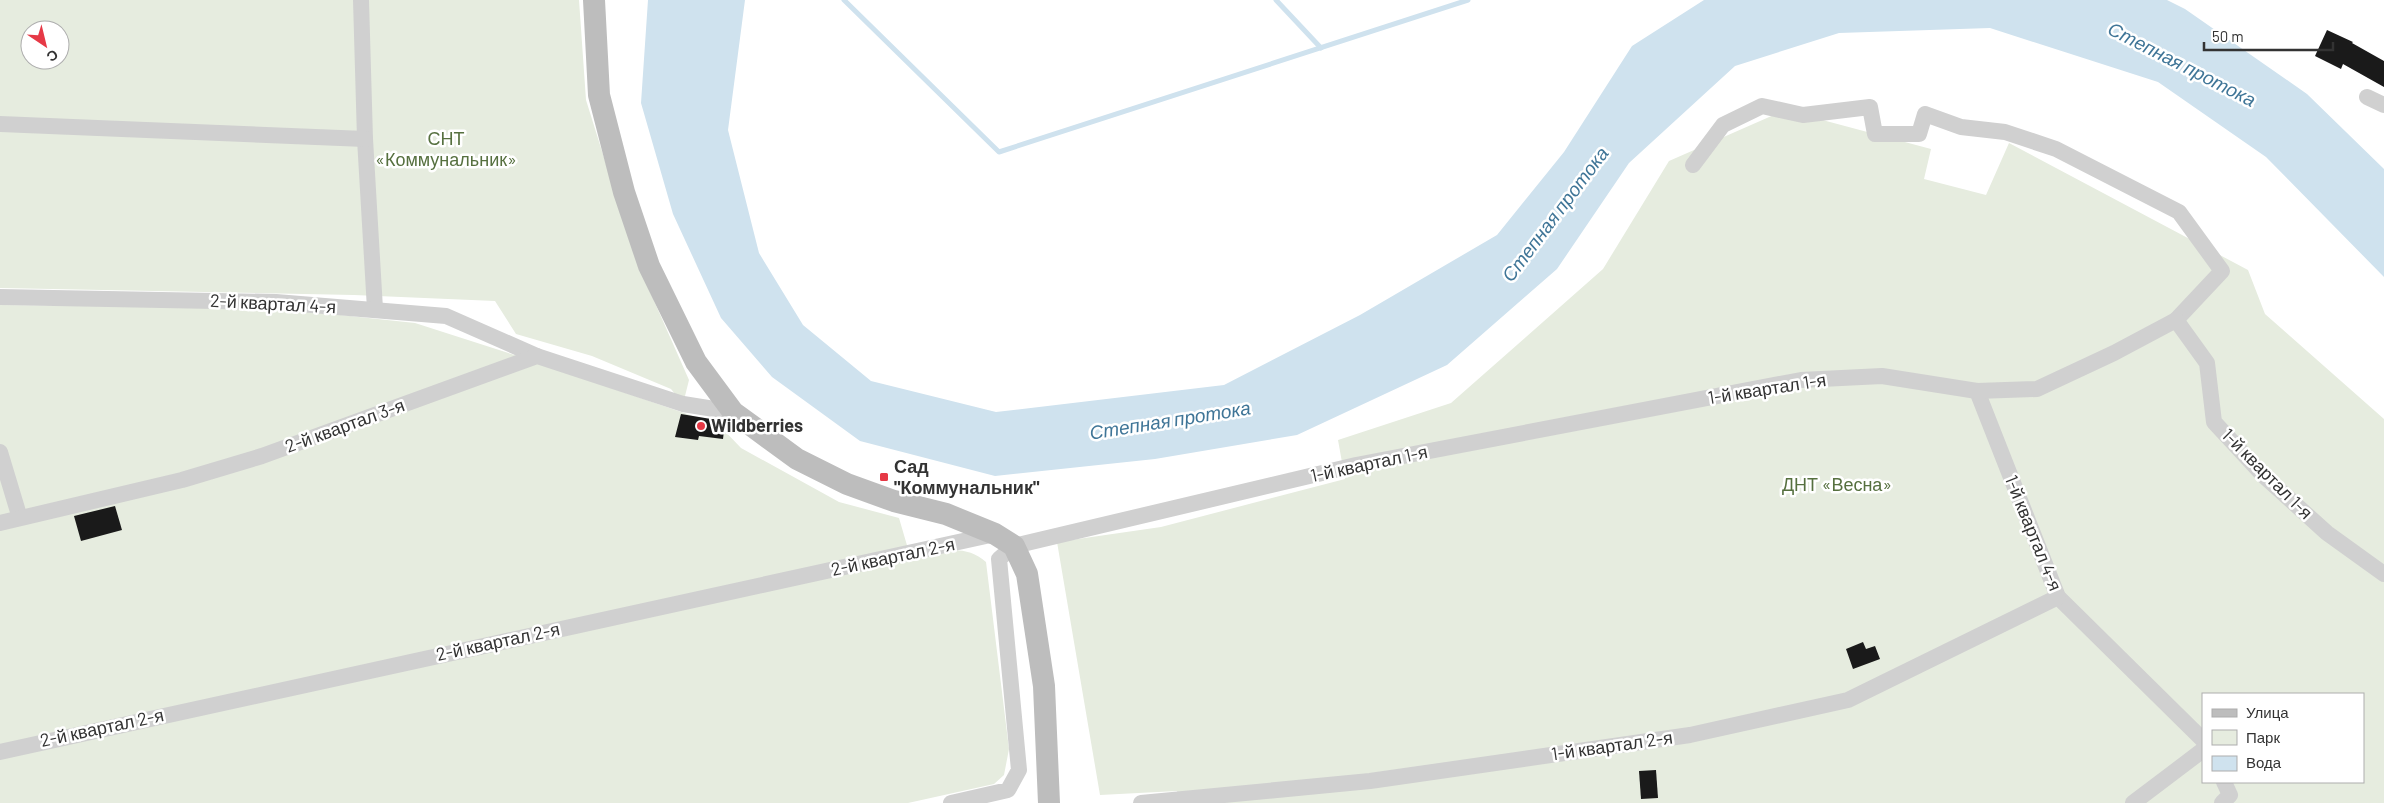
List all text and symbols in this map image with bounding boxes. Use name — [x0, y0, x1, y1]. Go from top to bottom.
water label: Степная протока — [2105, 16, 2260, 111]
north arrow — [20, 20, 70, 70]
scale bar — [2204, 20, 2333, 52]
text: 50 m — [2212, 27, 2244, 45]
text: С — [44, 46, 62, 66]
park label: СНТ «Коммунальник» — [375, 127, 517, 170]
water label: Степная протока — [1496, 142, 1613, 286]
street label: 2-й квартал 4-я — [209, 289, 337, 317]
street label: 1-й квартал 1-я — [1706, 368, 1827, 408]
street label: 2-й квартал 3-я — [282, 393, 407, 457]
water label: Степная протока — [1088, 395, 1252, 444]
place label: Wildberries — [711, 414, 803, 436]
marker: Wildberries — [695, 420, 707, 432]
street label: 1-й квартал 1-я — [2218, 423, 2318, 523]
street label: 1-й квартал 1-я — [1308, 440, 1429, 486]
place label: Сад "Коммунальник" — [894, 455, 1040, 498]
marker: Сад "Коммунальник" — [878, 471, 890, 483]
street label: 1-й квартал 4-я — [2001, 472, 2067, 594]
park label: ДНТ «Весна» — [1782, 473, 1892, 495]
street label: 2-й квартал 2-я — [829, 532, 957, 580]
street label: 2-й квартал 2-я — [434, 617, 562, 665]
legend — [2202, 693, 2364, 783]
street label: 2-й квартал 2-я — [38, 703, 166, 751]
text: Улица — [2246, 703, 2289, 721]
street label: 1-й квартал 2-я — [1550, 726, 1674, 764]
text: Парк — [2246, 728, 2280, 746]
text: Вода — [2246, 753, 2282, 771]

